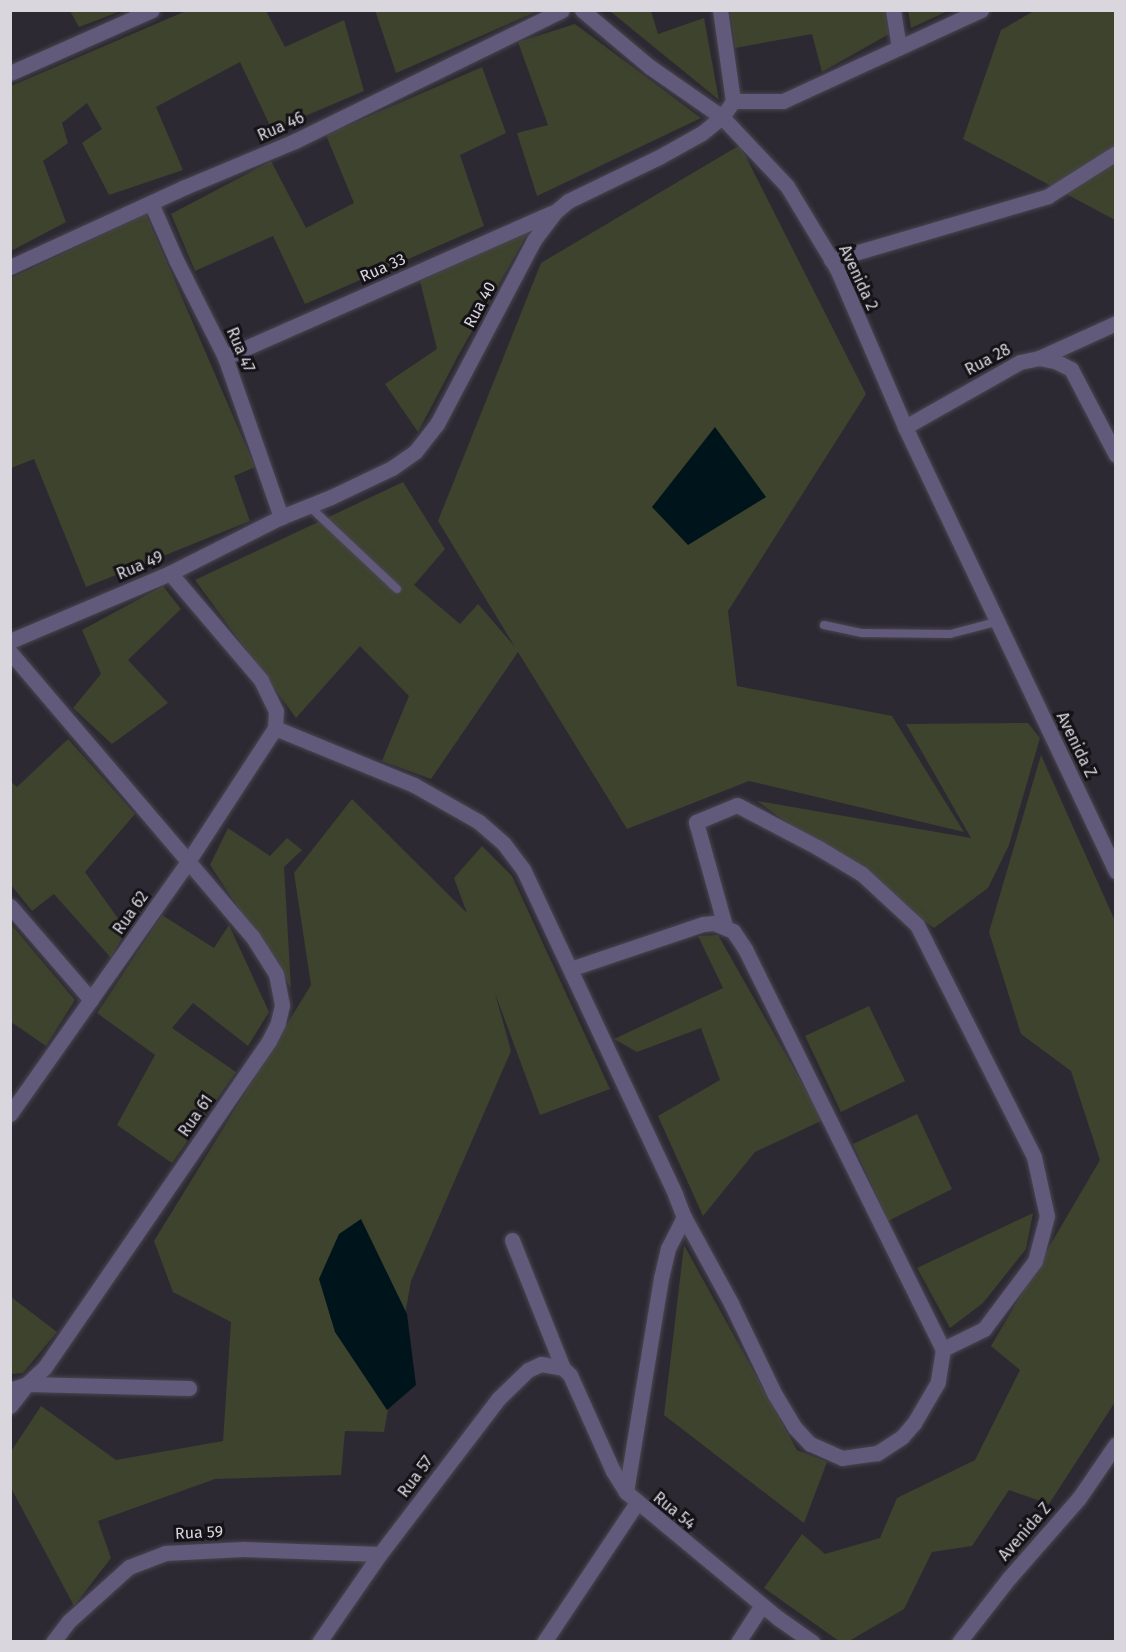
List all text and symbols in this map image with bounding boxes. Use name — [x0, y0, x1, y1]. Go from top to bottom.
street label: Rua 46 — [255, 108, 307, 146]
street label: Avenida 2 — [835, 242, 881, 314]
street label: Rua 33 — [357, 249, 409, 287]
street label: Rua 40 — [460, 279, 500, 331]
street label: Rua 47 — [222, 325, 258, 375]
street label: Rua 28 — [962, 340, 1014, 380]
street label: Rua 49 — [114, 548, 166, 584]
street label: Avenida Z — [1052, 709, 1100, 781]
street label: Rua 62 — [109, 888, 153, 938]
street label: Rua 61 — [175, 1091, 217, 1141]
street label: Rua 57 — [394, 1453, 438, 1501]
street label: Rua 54 — [649, 1488, 699, 1534]
street label: Avenida Z — [995, 1499, 1055, 1565]
street label: Rua 59 — [174, 1522, 224, 1544]

